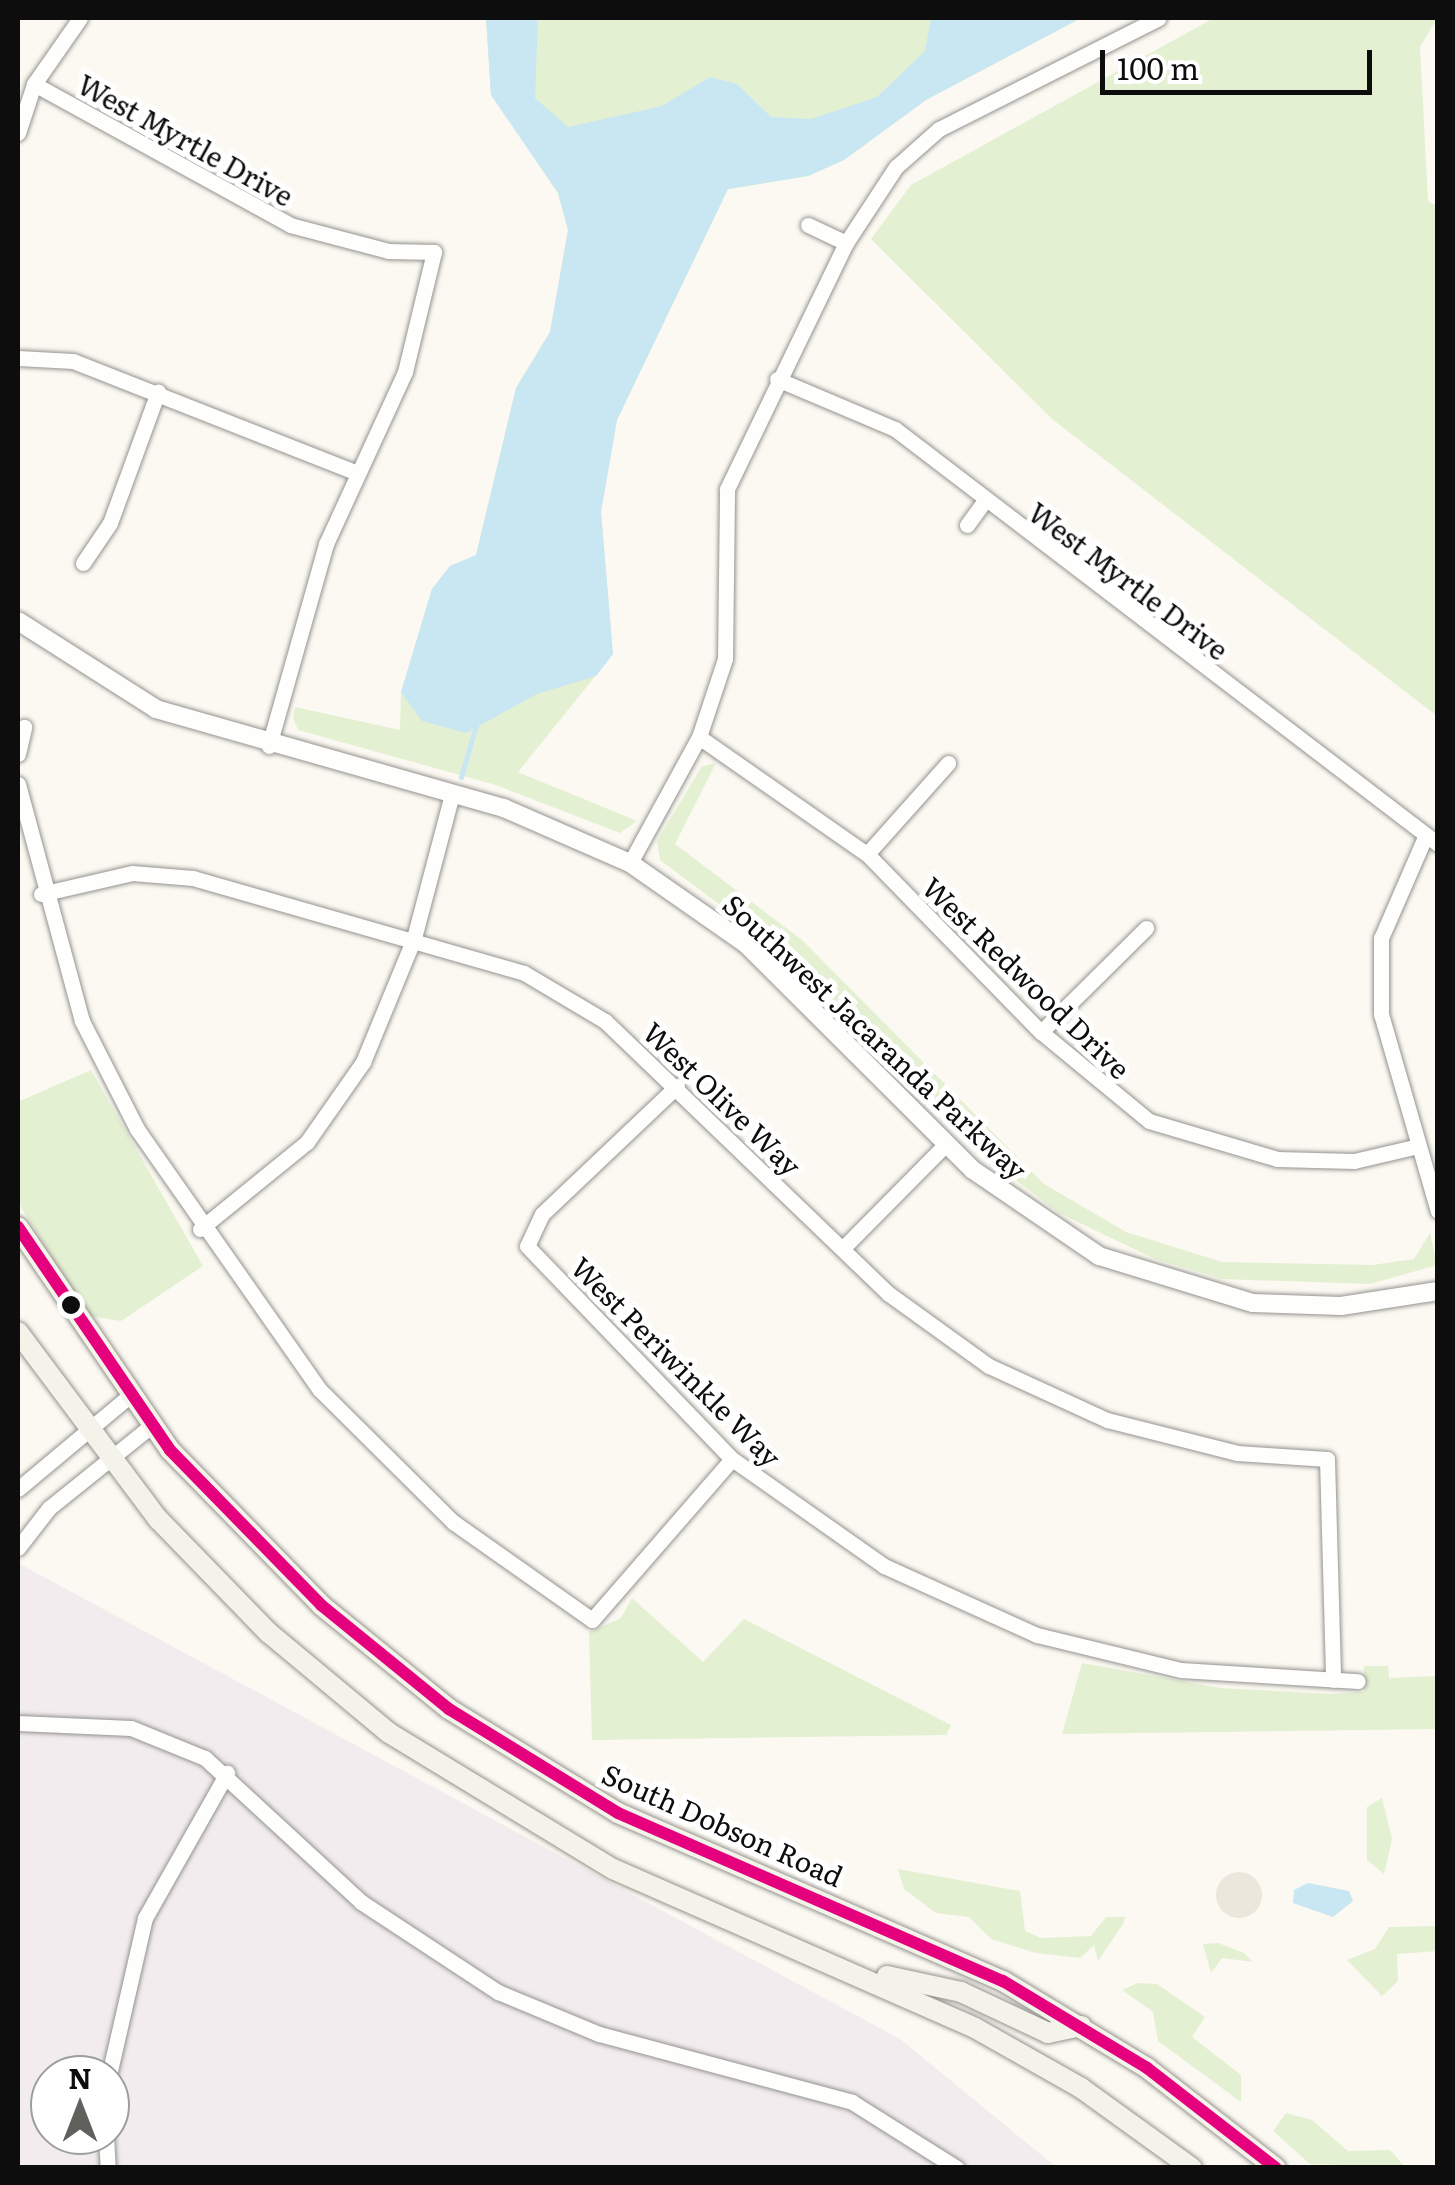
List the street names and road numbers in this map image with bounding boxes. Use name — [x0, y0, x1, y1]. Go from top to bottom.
street label: West Myrtle Drive — [73, 66, 299, 212]
street label: West Myrtle Drive — [1023, 494, 1235, 666]
street label: West Redwood Drive — [916, 869, 1138, 1085]
street label: Southwest Jacaranda Parkway — [717, 886, 1035, 1186]
street label: West Olive Way — [637, 1014, 809, 1182]
street label: West Periwinkle Way — [565, 1249, 789, 1473]
street label: South Dobson Road — [597, 1756, 849, 1892]

